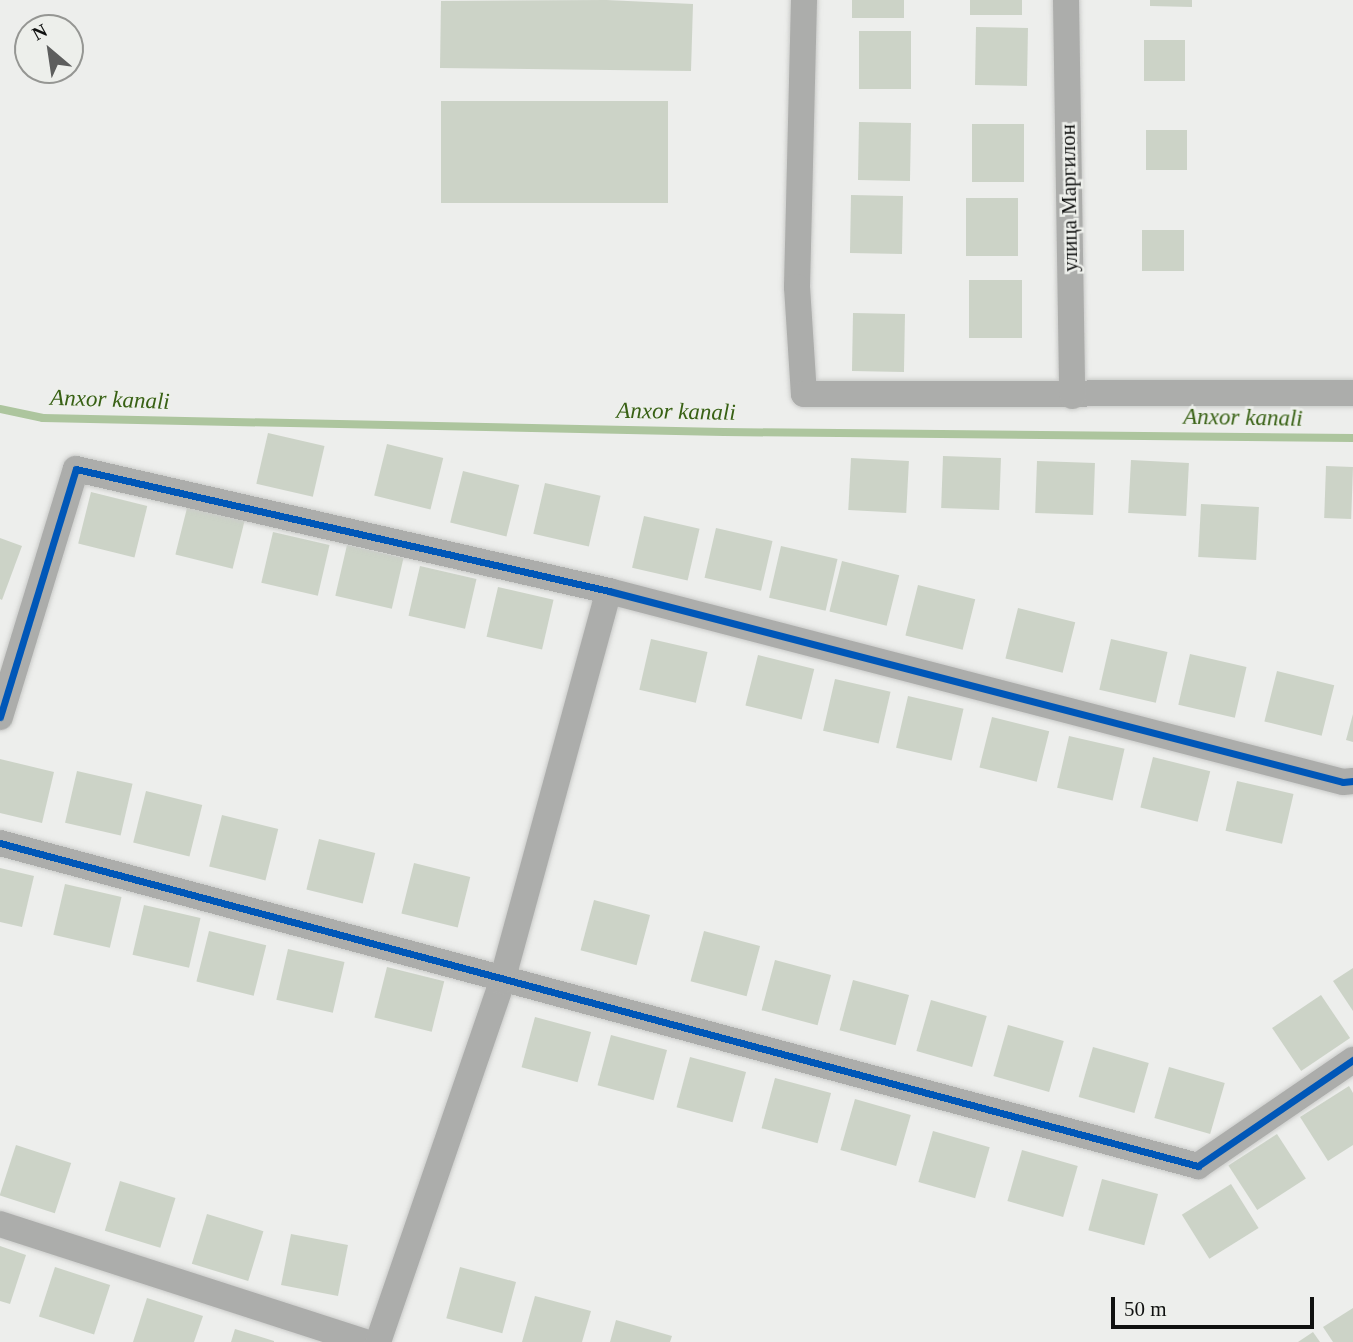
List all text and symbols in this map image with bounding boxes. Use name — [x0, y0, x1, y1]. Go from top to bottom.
north arrow — [14, 14, 84, 84]
text: N — [28, 19, 51, 44]
street label: улица Маргилон — [1055, 124, 1083, 272]
water label: Anxor kanali — [50, 384, 170, 416]
water label: Anxor kanali — [616, 397, 736, 427]
water label: Anxor kanali — [1183, 403, 1303, 433]
scale bar — [1115, 1282, 1318, 1326]
text: 50 m — [1124, 1297, 1167, 1321]

